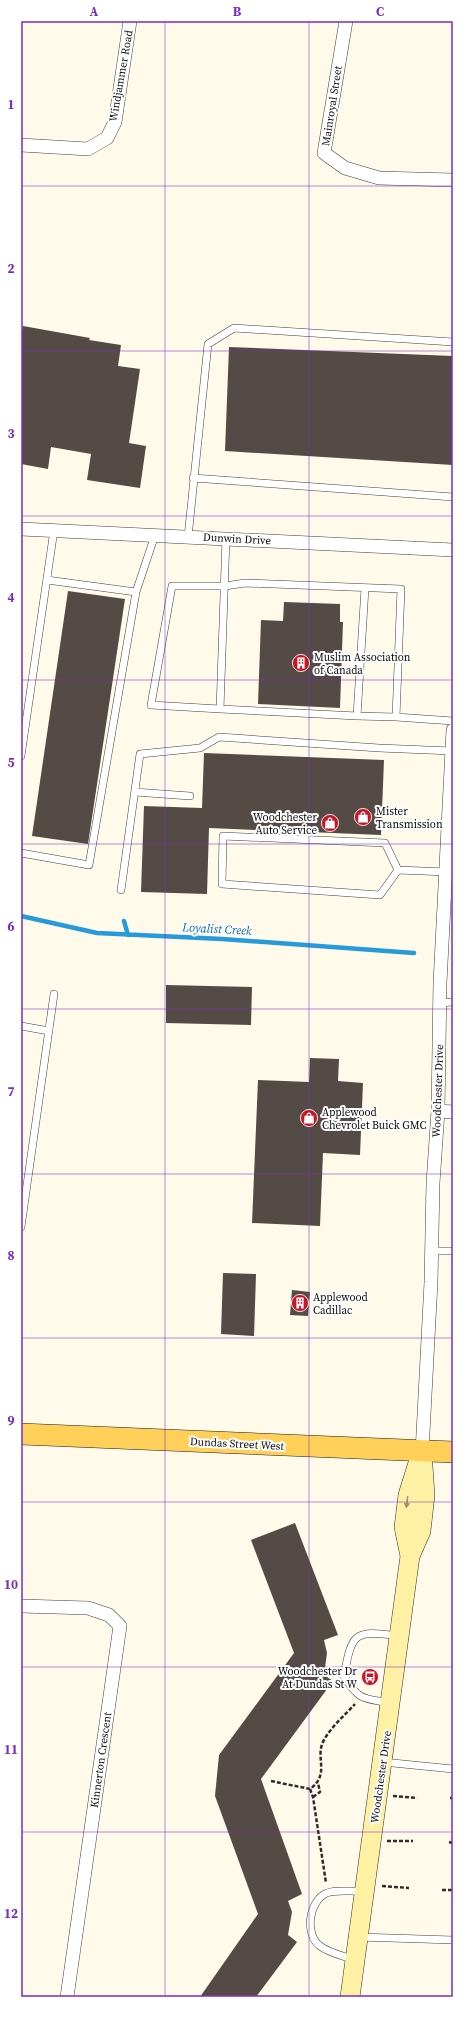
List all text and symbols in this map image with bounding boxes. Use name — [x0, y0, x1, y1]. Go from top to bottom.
text: A — [90, 3, 99, 20]
text: B — [233, 3, 242, 20]
text: C — [376, 3, 384, 20]
street label: Windjammer Road — [106, 28, 137, 123]
street label: Mainroyal Street — [318, 64, 346, 147]
text: 1 — [7, 96, 15, 113]
text: 2 — [7, 260, 15, 277]
text: 3 — [7, 425, 15, 442]
street label: Dunwin Drive — [203, 530, 272, 548]
text: 4 — [7, 589, 15, 606]
place label: Muslim Association of Canada — [314, 650, 411, 678]
building icon: Muslim Association of Canada — [291, 653, 311, 673]
text: 5 — [7, 754, 15, 771]
place label: Mister Transmission — [376, 804, 443, 832]
shop icon: Mister Transmission — [353, 807, 373, 827]
place label: Woodchester Auto Service — [253, 810, 317, 838]
shop icon: Woodchester Auto Service — [320, 813, 340, 833]
text: 6 — [7, 918, 15, 935]
water label: Loyalist Creek — [181, 919, 252, 939]
street label: Woodchester Drive — [429, 1044, 447, 1138]
text: 7 — [7, 1083, 15, 1100]
place label: Applewood Chevrolet Buick GMC — [322, 1105, 426, 1133]
shop icon: Applewood Chevrolet Buick GMC — [299, 1108, 319, 1128]
text: 8 — [7, 1247, 15, 1264]
place label: Applewood Cadillac — [313, 1290, 369, 1318]
building icon: Applewood Cadillac — [290, 1293, 310, 1313]
text: 9 — [7, 1412, 15, 1429]
street label: Dundas Street West — [189, 1434, 285, 1454]
one-way arrow — [404, 1496, 410, 1508]
text: 10 — [4, 1576, 18, 1593]
place label: Woodchester Dr At Dundas St W — [278, 1664, 357, 1692]
bus stop icon: Woodchester Dr At Dundas St W — [360, 1667, 380, 1687]
street label: Kinnerton Crescent — [87, 1711, 115, 1809]
street label: Woodchester Drive — [367, 1729, 395, 1824]
text: 11 — [4, 1741, 18, 1758]
text: 12 — [4, 1905, 18, 1922]

